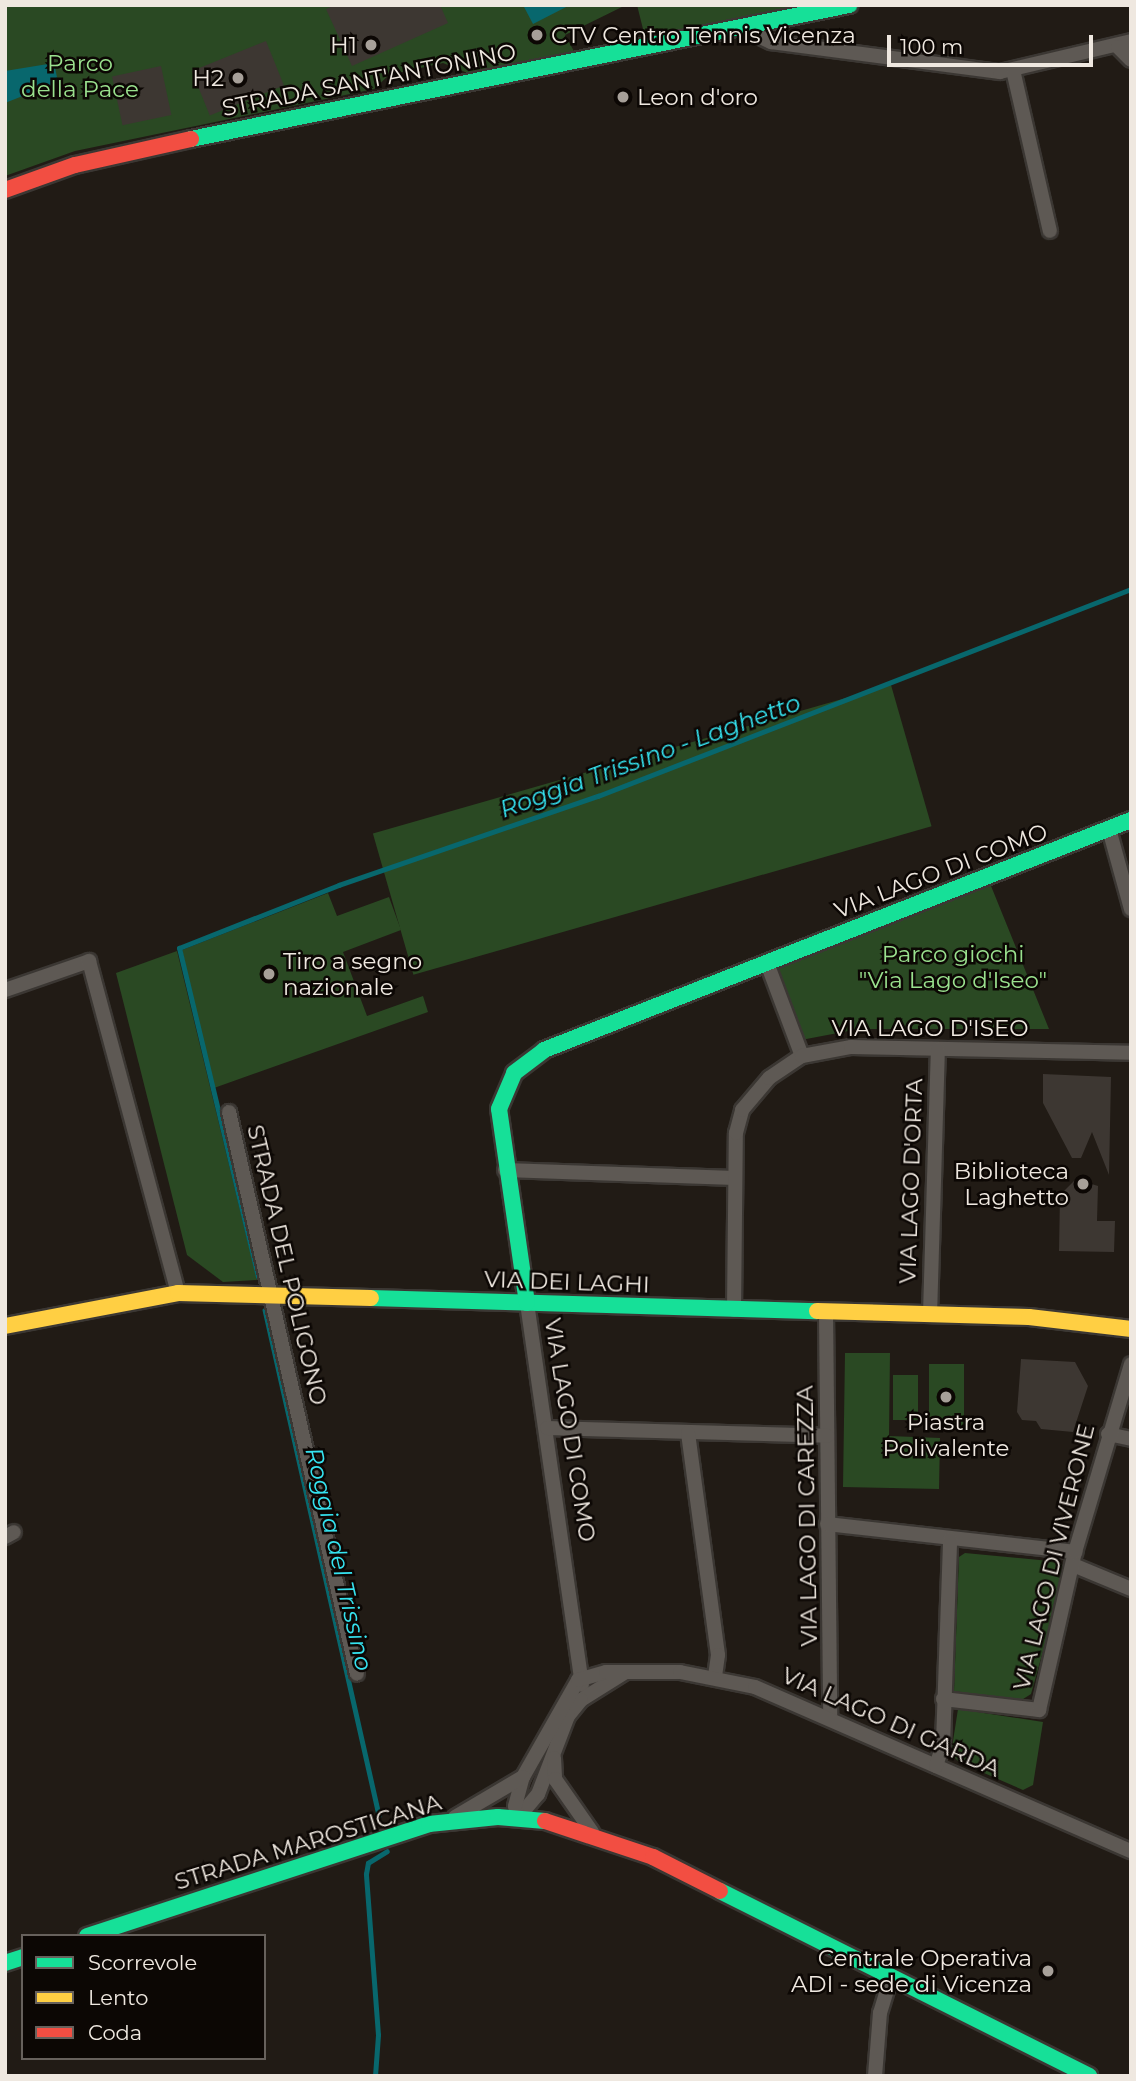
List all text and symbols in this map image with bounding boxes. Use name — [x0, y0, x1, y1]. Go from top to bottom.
place label: CTV Centro Tennis Vicenza — [551, 21, 856, 49]
scale bar — [891, 21, 1098, 65]
marker: CTV Centro Tennis Vicenza — [529, 27, 545, 43]
place label: H1 — [330, 31, 357, 59]
text: 100 m — [900, 34, 963, 59]
marker: H1 — [363, 37, 379, 53]
street label: STRADA SANT'ANTONINO — [220, 38, 518, 122]
park label: Parco della Pace — [21, 49, 139, 103]
place label: H2 — [192, 64, 224, 92]
marker: H2 — [230, 70, 246, 86]
place label: Leon d'oro — [637, 83, 758, 111]
marker: Leon d'oro — [615, 89, 631, 105]
water label: Roggia Trissino - Laghetto — [496, 688, 804, 824]
street label: VIA LAGO DI COMO — [831, 818, 1051, 924]
park label: Parco giochi "Via Lago d'Iseo" — [859, 940, 1047, 994]
place label: Tiro a segno nazionale — [283, 947, 422, 1001]
marker: Tiro a segno nazionale — [261, 966, 277, 982]
street label: VIA LAGO D'ISEO — [831, 1014, 1029, 1042]
street label: VIA LAGO D'ORTA — [894, 1078, 928, 1284]
street label: STRADA DEL POLIGONO — [241, 1122, 333, 1408]
place label: Biblioteca Laghetto — [954, 1157, 1069, 1211]
marker: Biblioteca Laghetto — [1075, 1176, 1091, 1192]
street label: VIA DEI LAGHI — [484, 1265, 650, 1299]
street label: VIA LAGO DI COMO — [539, 1316, 601, 1544]
street label: VIA LAGO DI CAREZZA — [791, 1385, 823, 1647]
marker: Piastra Polivalente — [938, 1389, 954, 1405]
place label: Piastra Polivalente — [882, 1408, 1010, 1462]
street label: VIA LAGO DI VIVERONE — [1008, 1421, 1100, 1693]
water label: Roggia del Trissino — [299, 1445, 379, 1673]
street label: VIA LAGO DI GARDA — [777, 1661, 1005, 1783]
street label: STRADA MAROSTICANA — [171, 1788, 445, 1896]
legend — [21, 1934, 266, 2060]
place label: Centrale Operativa ADI - sede di Vicenza — [791, 1944, 1032, 1998]
text: Scorrevole — [88, 1950, 197, 1975]
marker: Centrale Operativa ADI - sede di Vicenza — [1038, 1961, 1058, 1981]
text: Lento — [88, 1985, 148, 2010]
text: Coda — [88, 2020, 142, 2045]

